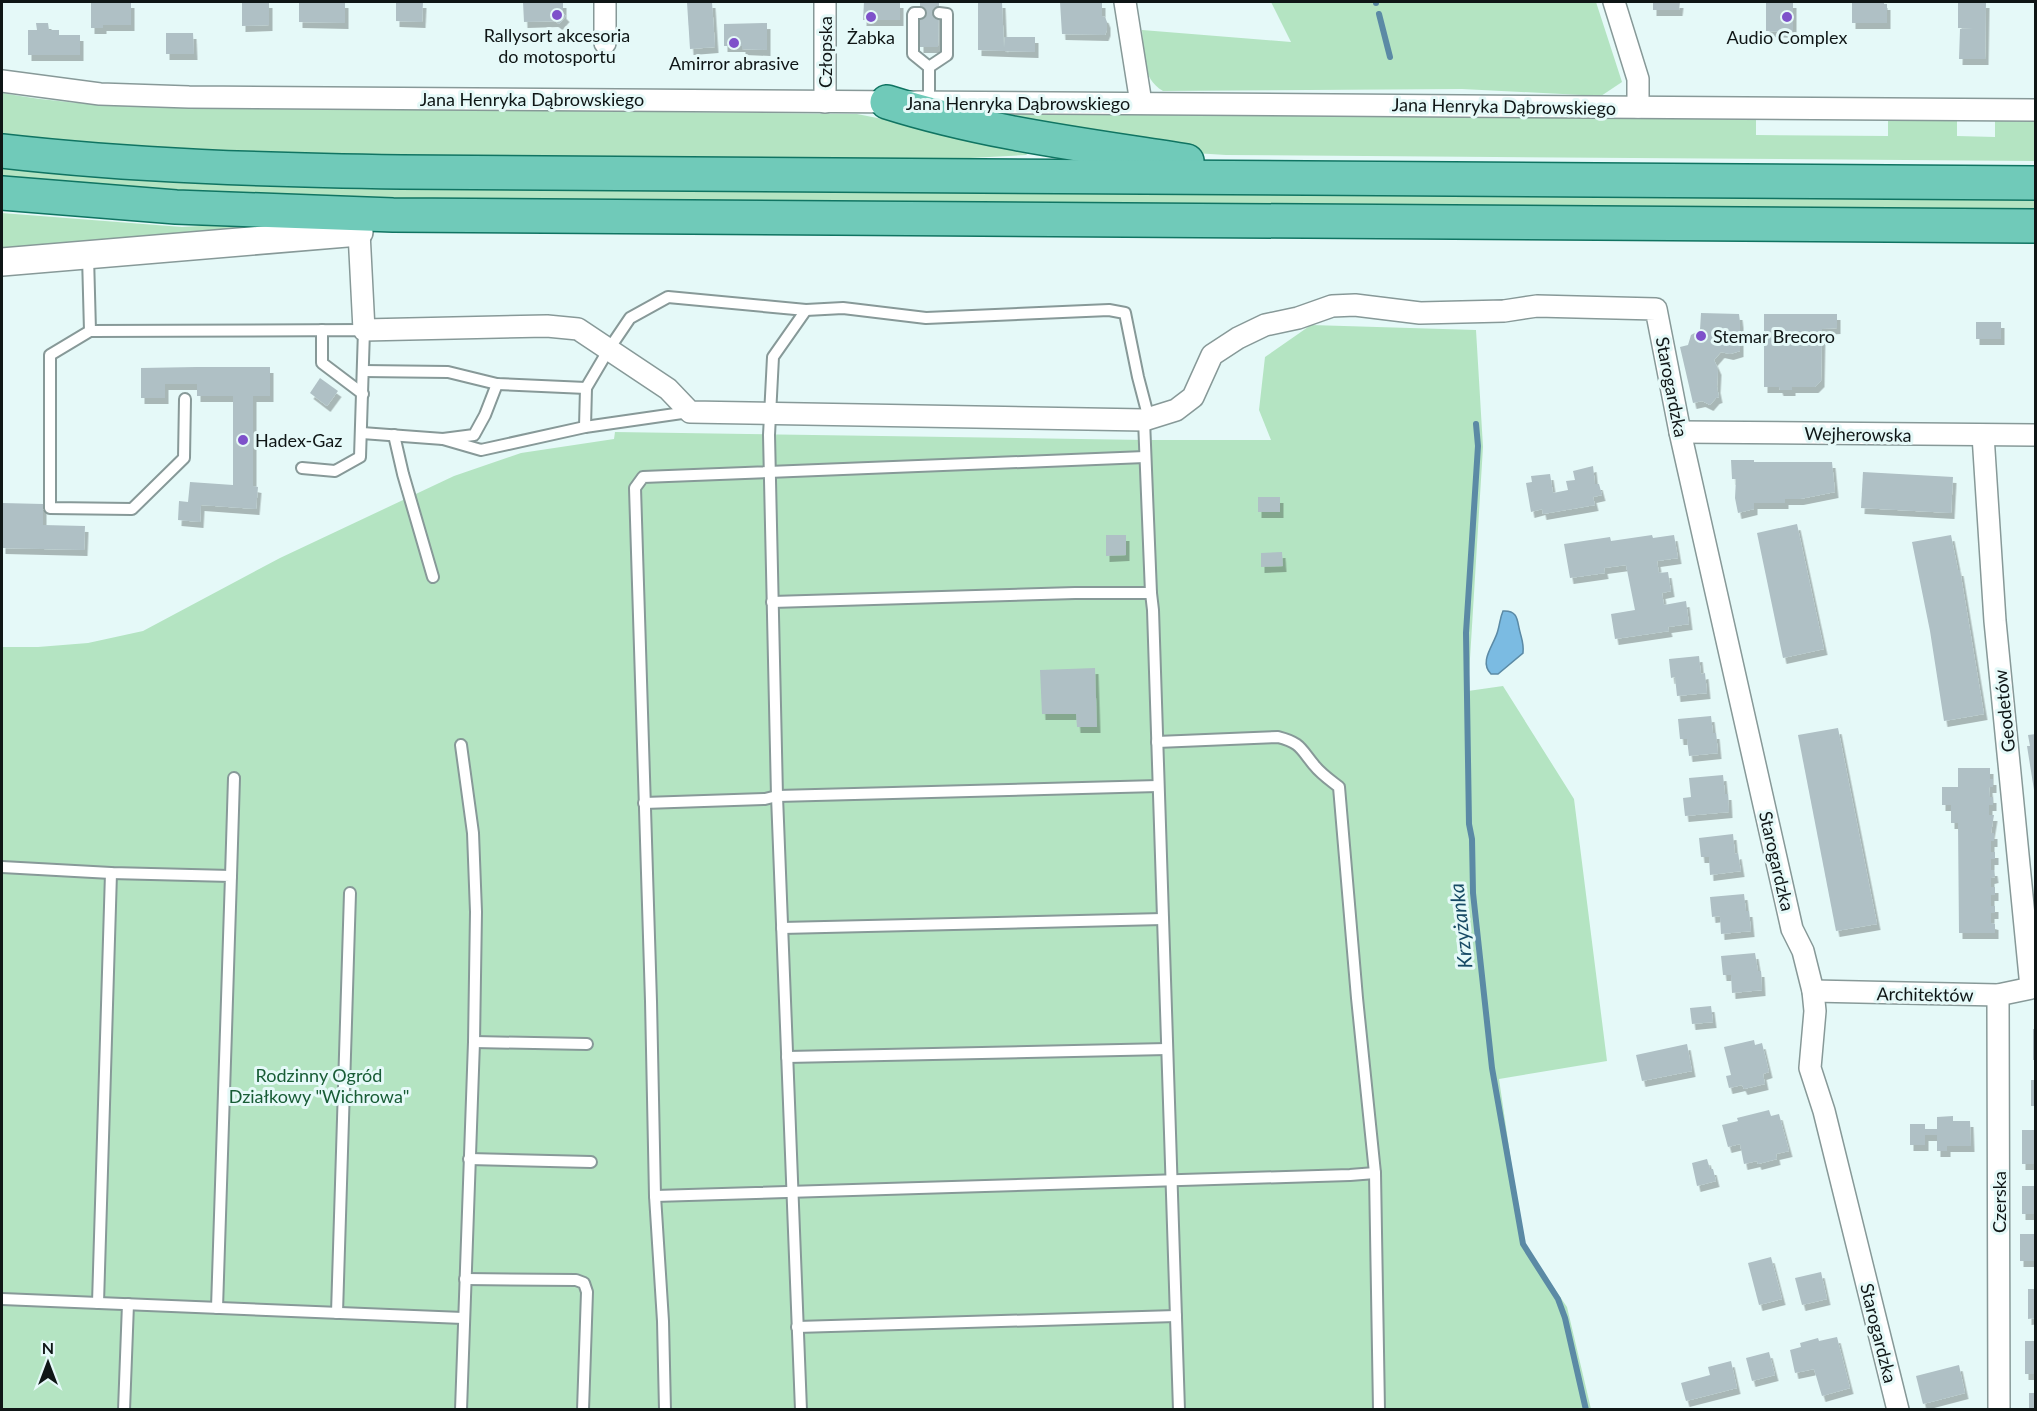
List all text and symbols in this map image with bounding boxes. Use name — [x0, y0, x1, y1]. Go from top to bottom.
marker: Rallysort akcesoria do motosportu — [550, 8, 564, 22]
marker: Żabka — [864, 10, 878, 24]
marker: Audio Complex — [1780, 10, 1794, 24]
street label: Człopska — [814, 16, 836, 88]
place label: Rallysort akcesoria do motosportu — [484, 24, 630, 67]
place label: Żabka — [847, 26, 895, 48]
place label: Audio Complex — [1727, 26, 1847, 48]
marker: Amirror abrasive — [727, 36, 741, 50]
place label: Amirror abrasive — [669, 52, 799, 74]
street label: Jana Henryka Dąbrowskiego — [420, 88, 644, 110]
street label: Jana Henryka Dąbrowskiego — [906, 92, 1130, 114]
street label: Jana Henryka Dąbrowskiego — [1392, 93, 1616, 119]
place label: Stemar Brecoro — [1713, 325, 1835, 347]
marker: Stemar Brecoro — [1694, 329, 1708, 343]
street label: Starogardzka — [1651, 335, 1693, 439]
street label: Wejherowska — [1804, 422, 1912, 446]
place label: Hadex-Gaz — [255, 429, 342, 451]
marker: Hadex-Gaz — [236, 433, 250, 447]
street label: Geodetów — [1989, 669, 2019, 753]
street label: Starogardzka — [1755, 809, 1799, 913]
water label: Krzyżanka — [1444, 882, 1476, 970]
street label: Architektów — [1876, 982, 1974, 1006]
park label: Rodzinny Ogród Działkowy "Wichrowa" — [229, 1064, 409, 1107]
street label: Czerska — [1988, 1171, 2010, 1233]
street label: Starogardzka — [1856, 1281, 1902, 1385]
north arrow — [18, 1333, 78, 1393]
text: N — [42, 1338, 54, 1357]

